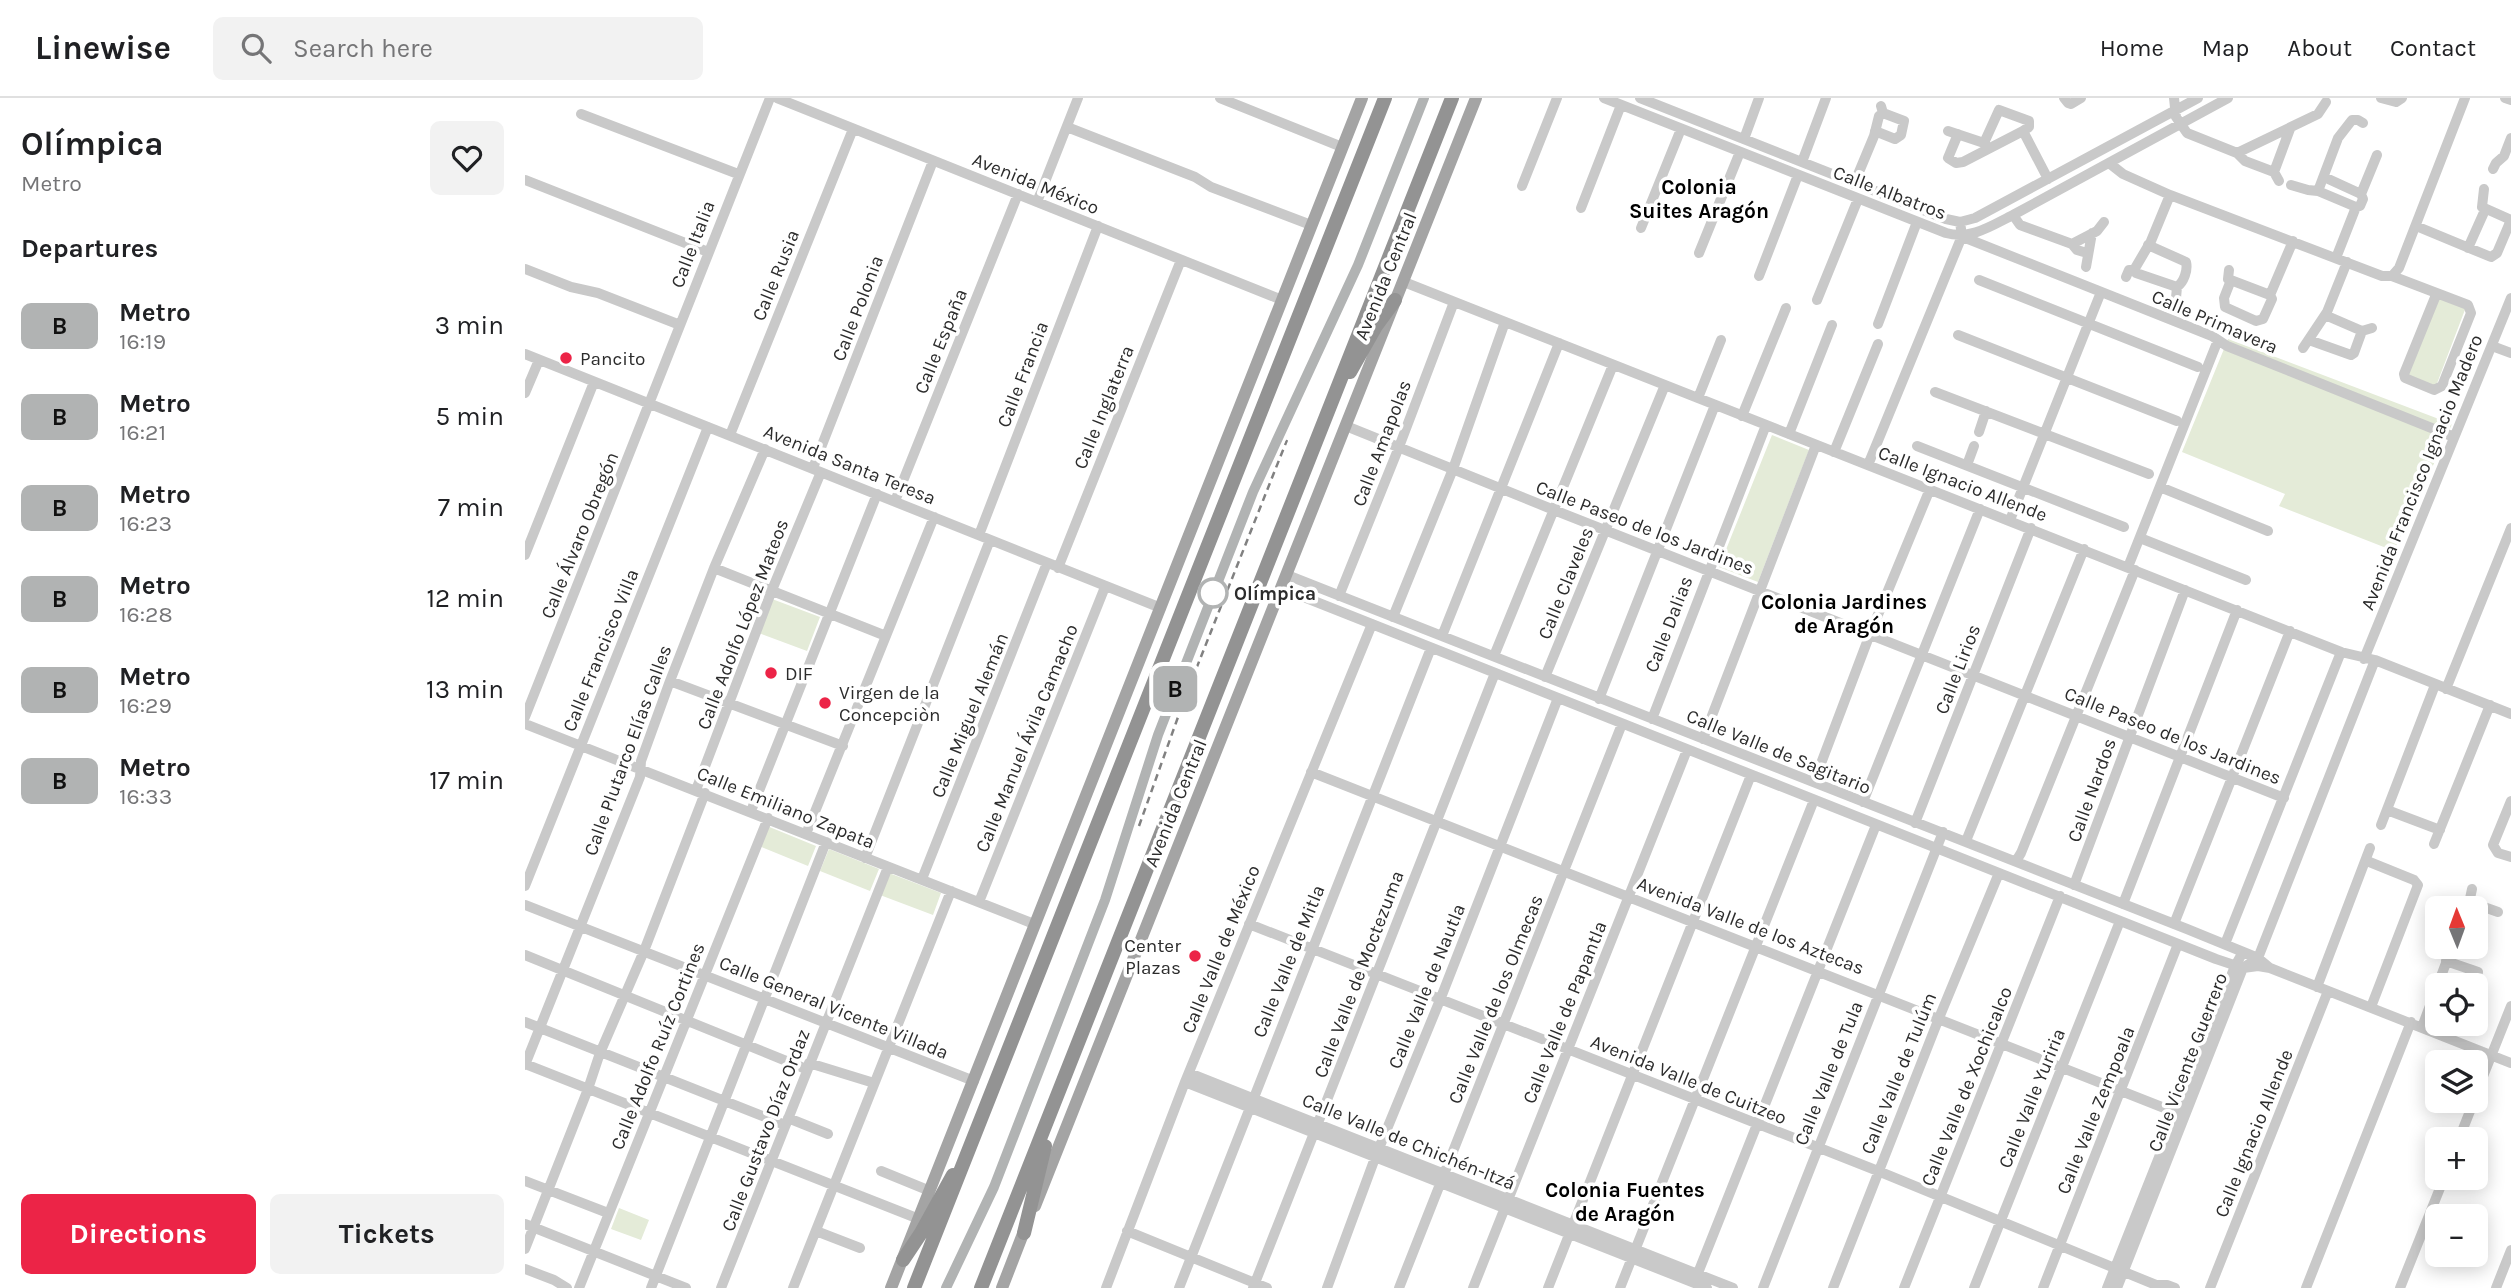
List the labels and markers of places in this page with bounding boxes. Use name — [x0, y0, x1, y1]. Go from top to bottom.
place label: Pancito — [580, 348, 645, 370]
marker: Pancito — [558, 350, 574, 366]
marker: Olímpica — [1198, 578, 1228, 608]
place label: Olímpica — [1234, 583, 1316, 605]
place label: DIF — [785, 663, 813, 685]
marker: DIF — [763, 665, 779, 681]
place label: Virgen de la Concepciòn — [839, 682, 940, 726]
marker: Virgen de la Concepciòn — [817, 695, 833, 711]
place label: Center Plazas — [1124, 935, 1181, 979]
marker: Center Plazas — [1187, 948, 1203, 964]

